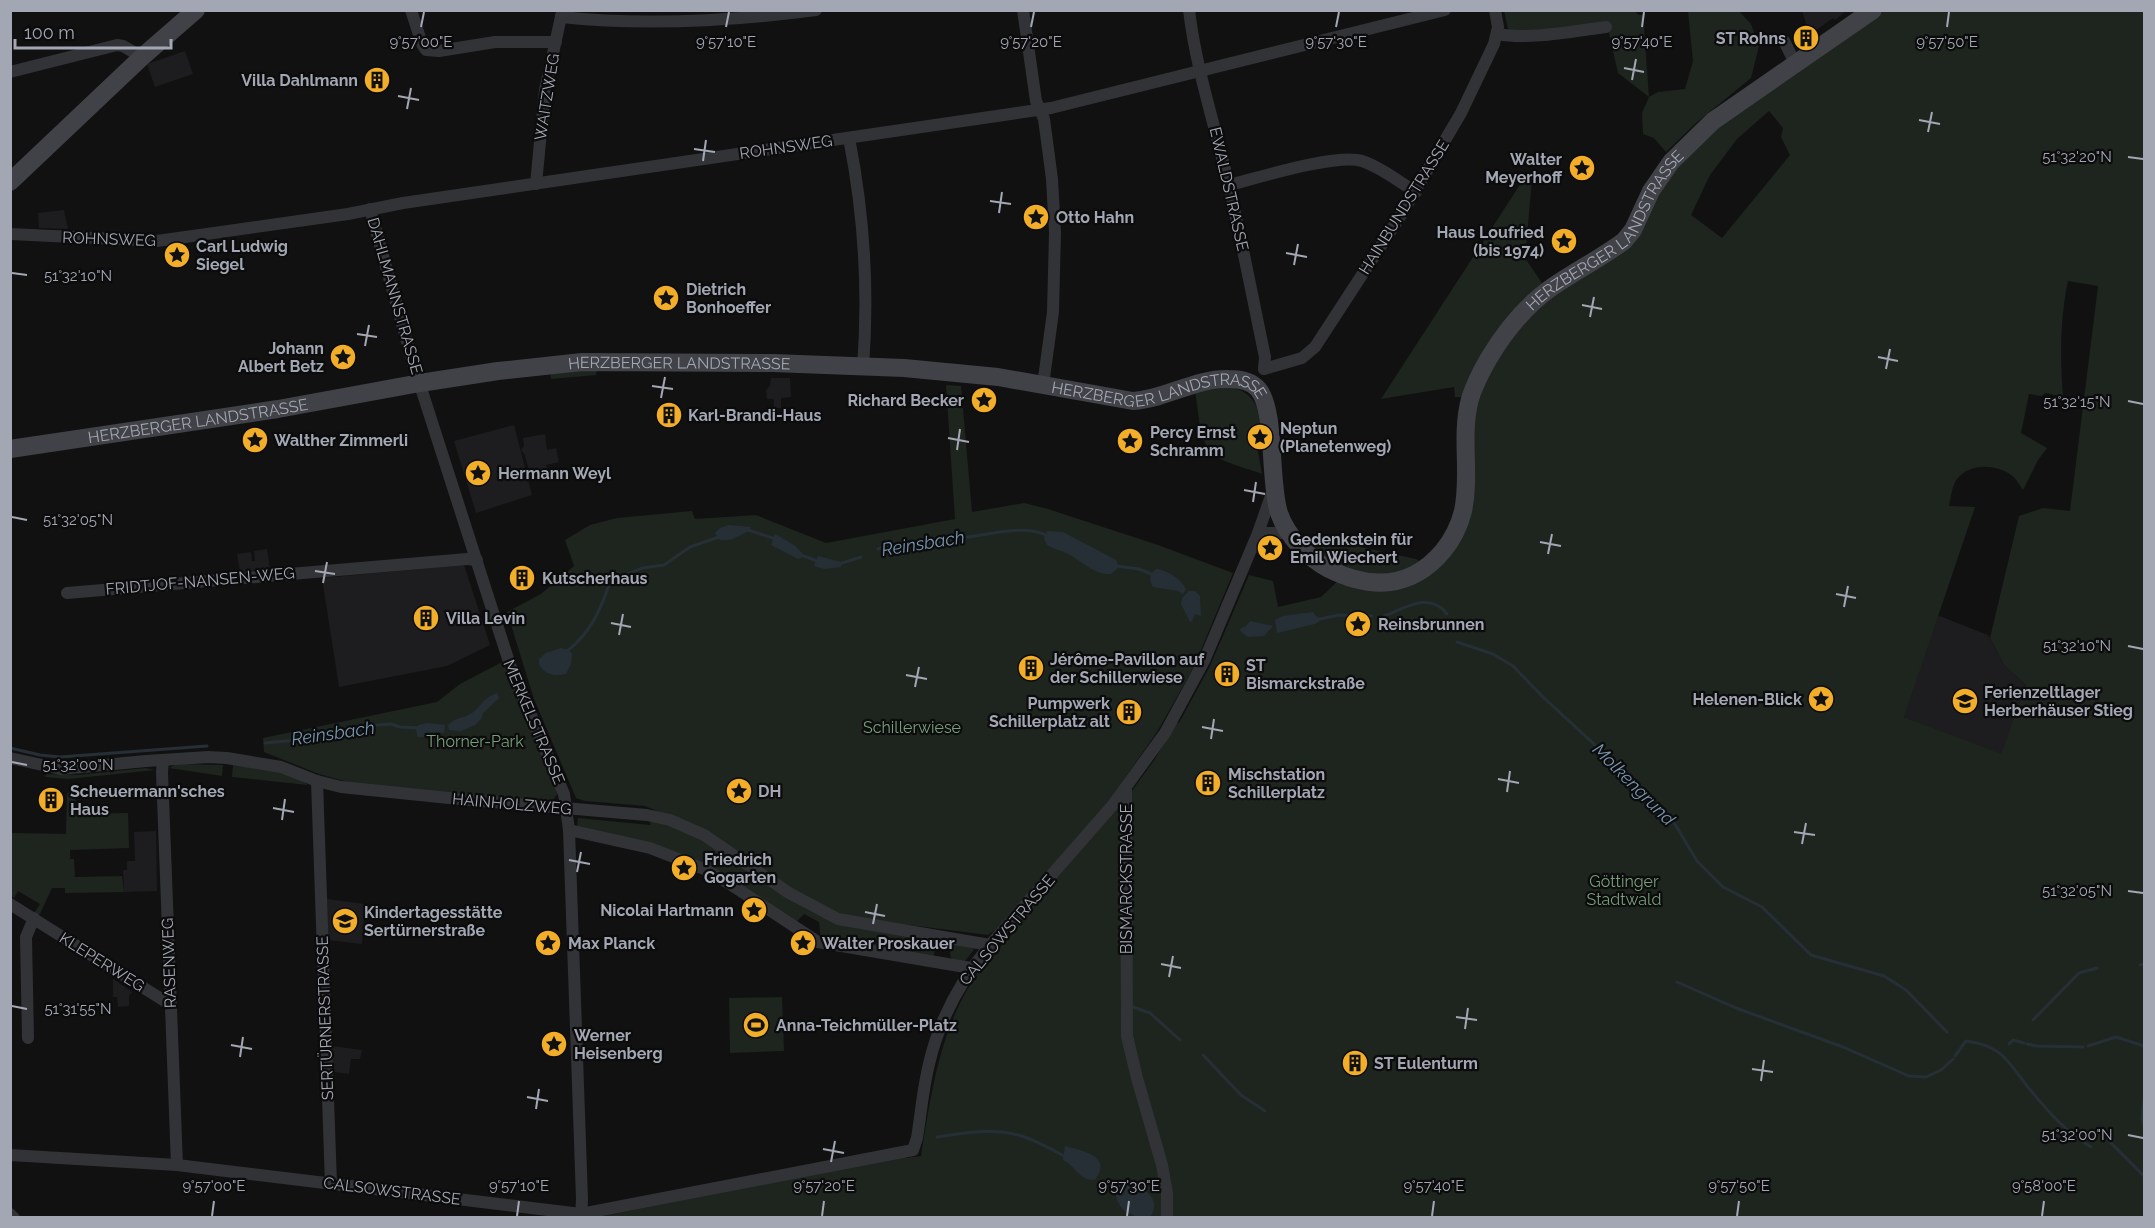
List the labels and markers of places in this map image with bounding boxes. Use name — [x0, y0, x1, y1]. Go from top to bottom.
building icon: ST Rohns — [1791, 23, 1821, 53]
place label: ST Rohns — [1716, 29, 1786, 48]
building icon: Villa Dahlmann — [362, 65, 392, 95]
place label: Villa Dahlmann — [241, 71, 358, 90]
place label: Walter Meyerhoff — [1485, 150, 1563, 187]
place icon: Walter Meyerhoff — [1567, 153, 1597, 183]
place icon: Otto Hahn — [1021, 202, 1051, 232]
place label: Otto Hahn — [1056, 208, 1134, 227]
place label: Haus Loufried (bis 1974) — [1436, 223, 1544, 260]
place icon: Haus Loufried (bis 1974) — [1549, 226, 1579, 256]
place label: Carl Ludwig Siegel — [196, 237, 288, 274]
place icon: Carl Ludwig Siegel — [162, 240, 192, 270]
place label: Dietrich Bonhoeffer — [686, 280, 771, 317]
place icon: Dietrich Bonhoeffer — [651, 283, 681, 313]
place label: Johann Albert Betz — [238, 339, 324, 376]
place icon: Johann Albert Betz — [328, 342, 358, 372]
place icon: Richard Becker — [969, 385, 999, 415]
place label: Richard Becker — [847, 391, 964, 410]
building icon: Karl-Brandi-Haus — [654, 400, 684, 430]
place label: Karl-Brandi-Haus — [688, 406, 821, 425]
place label: Neptun (Planetenweg) — [1280, 419, 1391, 456]
place icon: Neptun (Planetenweg) — [1245, 422, 1275, 452]
place label: Percy Ernst Schramm — [1150, 423, 1236, 460]
place icon: Walther Zimmerli — [240, 425, 270, 455]
place icon: Percy Ernst Schramm — [1115, 426, 1145, 456]
place label: Walther Zimmerli — [274, 431, 408, 450]
place icon: Hermann Weyl — [463, 458, 493, 488]
place label: Hermann Weyl — [498, 464, 612, 483]
place label: Gedenkstein für Emil Wiechert — [1290, 530, 1413, 567]
place icon: Gedenkstein für Emil Wiechert — [1255, 533, 1285, 563]
building icon: Kutscherhaus — [507, 563, 537, 593]
place label: Kutscherhaus — [542, 569, 648, 588]
building icon: Villa Levin — [411, 603, 441, 633]
place label: Villa Levin — [446, 609, 525, 628]
place icon: Reinsbrunnen — [1343, 609, 1373, 639]
place label: Reinsbrunnen — [1378, 615, 1484, 634]
place label: Jérôme-Pavillon auf der Schillerwiese — [1050, 650, 1205, 687]
building icon: Jérôme-Pavillon auf der Schillerwiese — [1016, 653, 1046, 683]
place label: ST Bismarckstraße — [1246, 656, 1365, 693]
building icon: ST Bismarckstraße — [1212, 659, 1242, 689]
place label: Ferienzeltlager Herberhäuser Stieg — [1984, 683, 2133, 720]
place icon: Helenen-Blick — [1806, 684, 1836, 714]
school or university icon: Ferienzeltlager Herberhäuser Stieg — [1950, 686, 1980, 716]
place label: Helenen-Blick — [1692, 690, 1802, 709]
place label: Pumpwerk Schillerplatz alt — [989, 694, 1110, 731]
building icon: Pumpwerk Schillerplatz alt — [1114, 697, 1144, 727]
place label: Mischstation Schillerplatz — [1228, 765, 1325, 802]
building icon: Mischstation Schillerplatz — [1193, 768, 1223, 798]
place icon: DH — [724, 776, 754, 806]
place label: Scheuermann'sches Haus — [70, 782, 225, 819]
place label: DH — [758, 782, 781, 801]
building icon: Scheuermann'sches Haus — [36, 785, 66, 815]
place label: Friedrich Gogarten — [704, 850, 776, 887]
place icon: Friedrich Gogarten — [669, 853, 699, 883]
place icon: Nicolai Hartmann — [739, 895, 769, 925]
place label: Nicolai Hartmann — [600, 901, 734, 920]
place label: Kindertagesstätte Sertürnerstraße — [364, 903, 503, 940]
school or university icon: Kindertagesstätte Sertürnerstraße — [330, 906, 360, 936]
place icon: Max Planck — [533, 928, 563, 958]
place icon: Walter Proskauer — [788, 928, 818, 958]
place label: Max Planck — [568, 934, 655, 953]
place label: Walter Proskauer — [822, 934, 955, 953]
sports icon: Anna-Teichmüller-Platz — [741, 1010, 771, 1040]
place label: Anna-Teichmüller-Platz — [776, 1016, 957, 1035]
place label: Werner Heisenberg — [574, 1026, 663, 1063]
place icon: Werner Heisenberg — [539, 1029, 569, 1059]
building icon: ST Eulenturm — [1340, 1048, 1370, 1078]
place label: ST Eulenturm — [1374, 1054, 1478, 1073]

